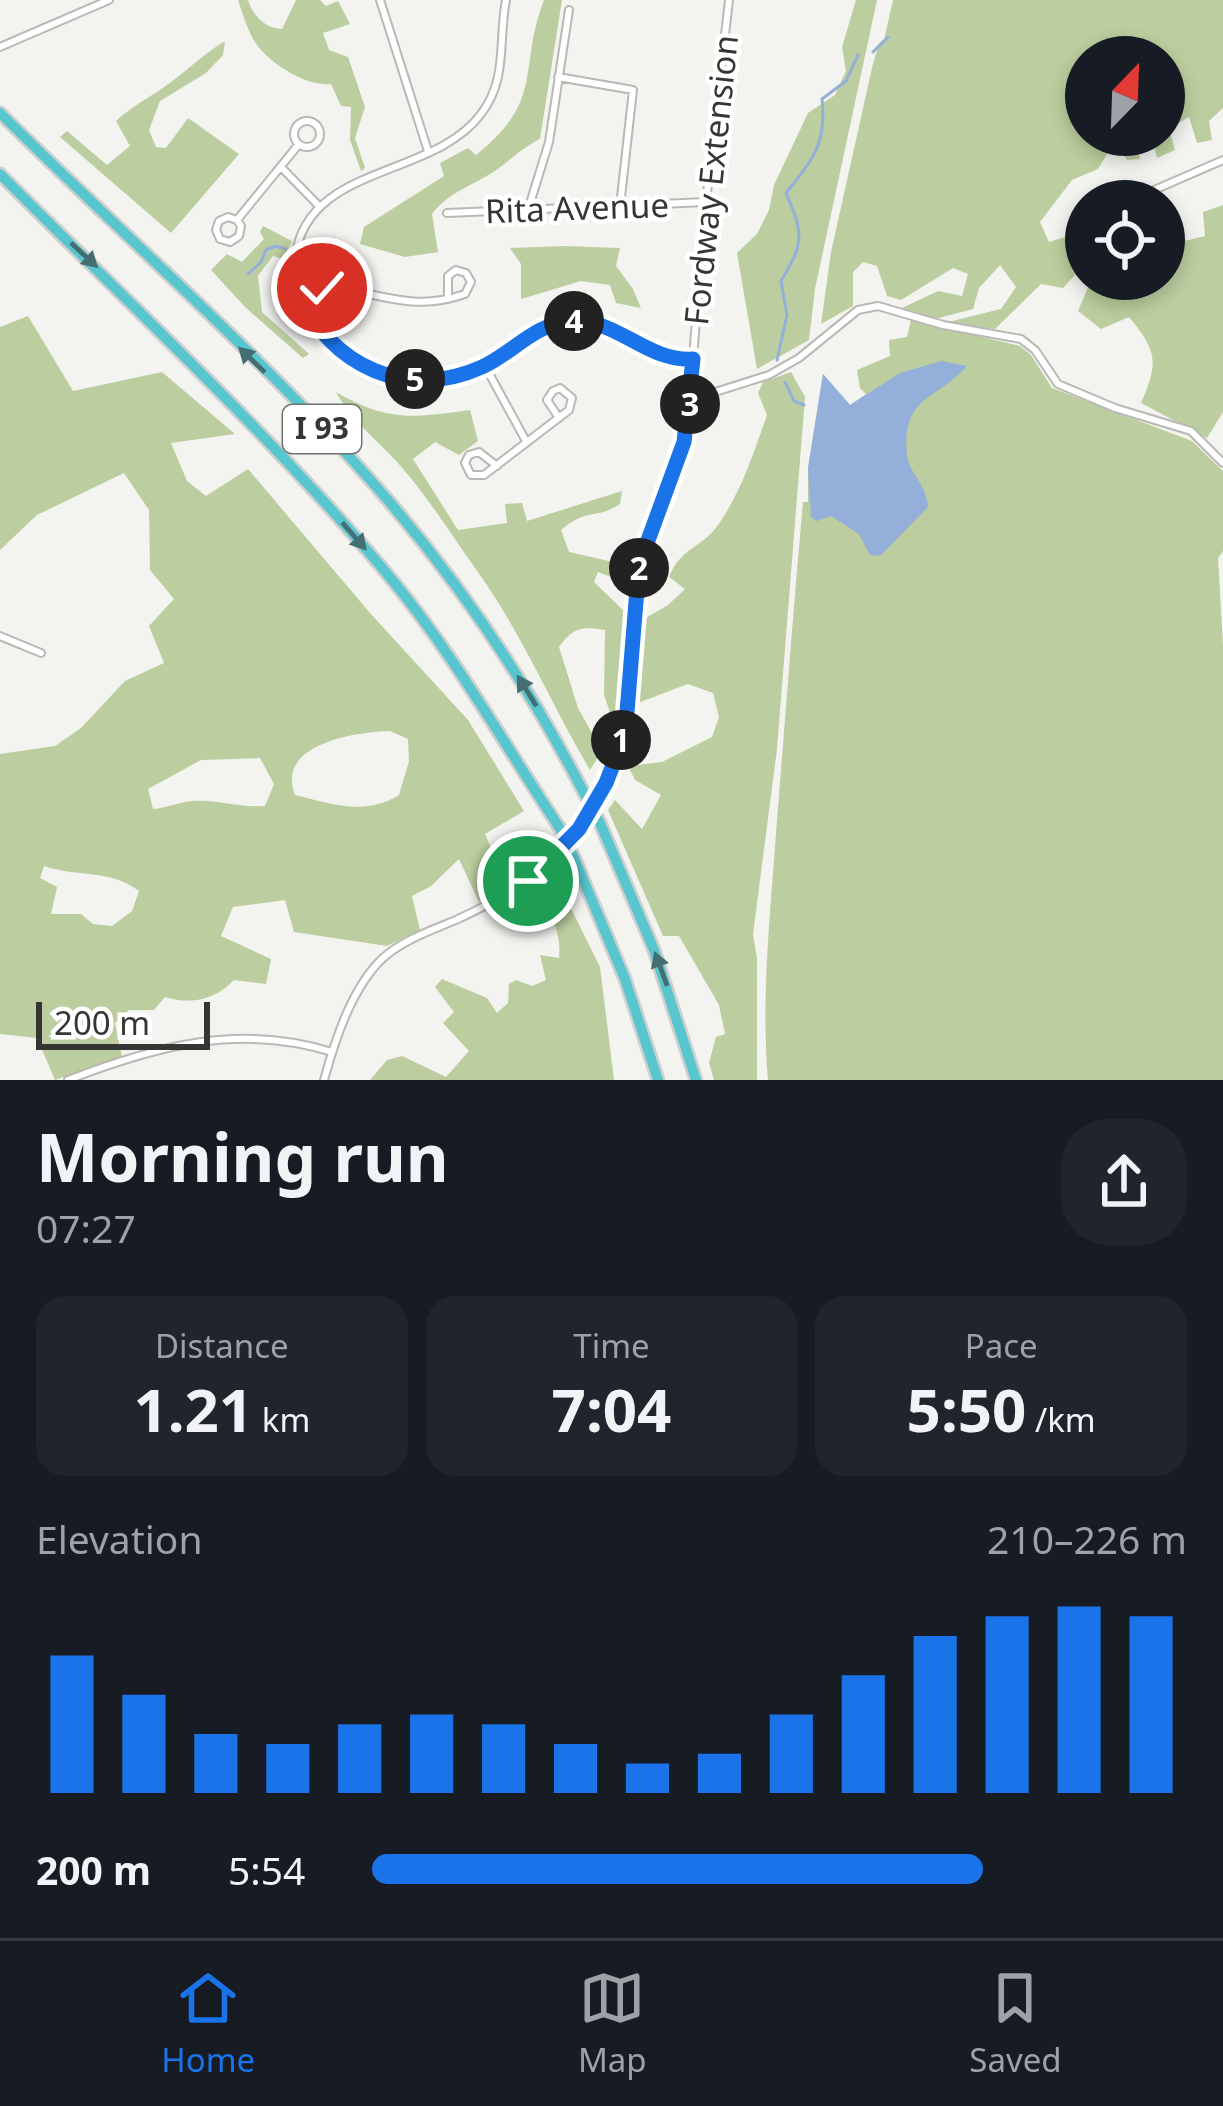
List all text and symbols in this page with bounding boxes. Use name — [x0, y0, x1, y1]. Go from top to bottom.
street label: Fordway Extension — [673, 33, 748, 327]
north arrow — [1065, 36, 1185, 156]
map controls — [1065, 36, 1185, 300]
button: locate — [1065, 180, 1185, 300]
street label: Rita Avenue — [484, 182, 670, 233]
pin — [271, 237, 373, 339]
one-way arrow — [69, 241, 98, 269]
icon: check — [289, 255, 355, 321]
pin: 4 — [544, 291, 604, 351]
text: 4 — [565, 298, 583, 343]
one-way arrow — [238, 346, 266, 374]
pin: 5 — [385, 349, 445, 409]
text: 5 — [406, 356, 424, 401]
pin: 3 — [660, 374, 720, 434]
text: 3 — [681, 381, 699, 426]
road number: I 93 — [283, 405, 361, 453]
one-way arrow — [340, 521, 367, 551]
pin: 2 — [609, 538, 669, 598]
text: 2 — [630, 545, 648, 590]
one-way arrow — [517, 674, 538, 708]
pin: 1 — [591, 710, 651, 770]
text: 1 — [612, 717, 630, 762]
pin — [477, 830, 579, 932]
icon: arrive — [495, 848, 561, 914]
one-way arrow — [651, 950, 669, 986]
scale bar — [36, 996, 210, 1049]
text: 200 m — [54, 1000, 150, 1045]
text: Morning run — [36, 1111, 449, 1201]
button: share — [1061, 1119, 1187, 1245]
text: 07:27 — [36, 1201, 136, 1254]
text: Distance — [155, 1323, 289, 1368]
text: Time — [573, 1323, 650, 1368]
text: Pace — [965, 1323, 1038, 1368]
text: 1.21 — [133, 1368, 253, 1450]
text: 7:04 — [552, 1368, 671, 1450]
text: 5:50 — [907, 1368, 1026, 1450]
text: km — [253, 1397, 310, 1442]
text: /km — [1026, 1397, 1096, 1442]
text: Elevation — [36, 1512, 203, 1565]
text: 210–226 m — [987, 1512, 1187, 1565]
text: 200 m — [36, 1843, 151, 1896]
text: 5:54 — [228, 1843, 305, 1896]
tab: Home — [161, 1965, 255, 2082]
tab: Map — [578, 1965, 647, 2082]
tab: Saved — [969, 1965, 1062, 2082]

